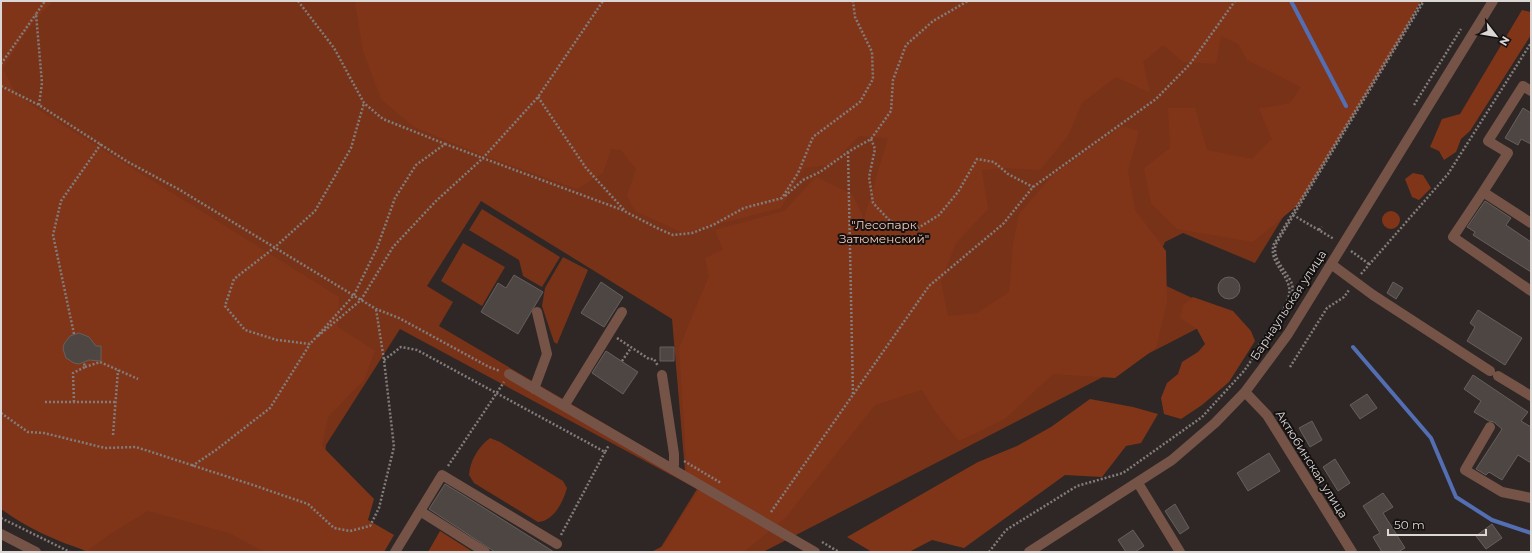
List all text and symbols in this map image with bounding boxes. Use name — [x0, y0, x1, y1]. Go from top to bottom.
north arrow — [1476, 16, 1516, 56]
text: N — [1496, 34, 1513, 49]
park label: "Лесопарк Затюменский" — [839, 217, 929, 246]
street label: Барнаульская улица — [1247, 247, 1329, 363]
street label: Актюбинская улица — [1273, 407, 1351, 521]
scale bar — [1388, 511, 1486, 537]
text: 50 m — [1394, 517, 1425, 532]

